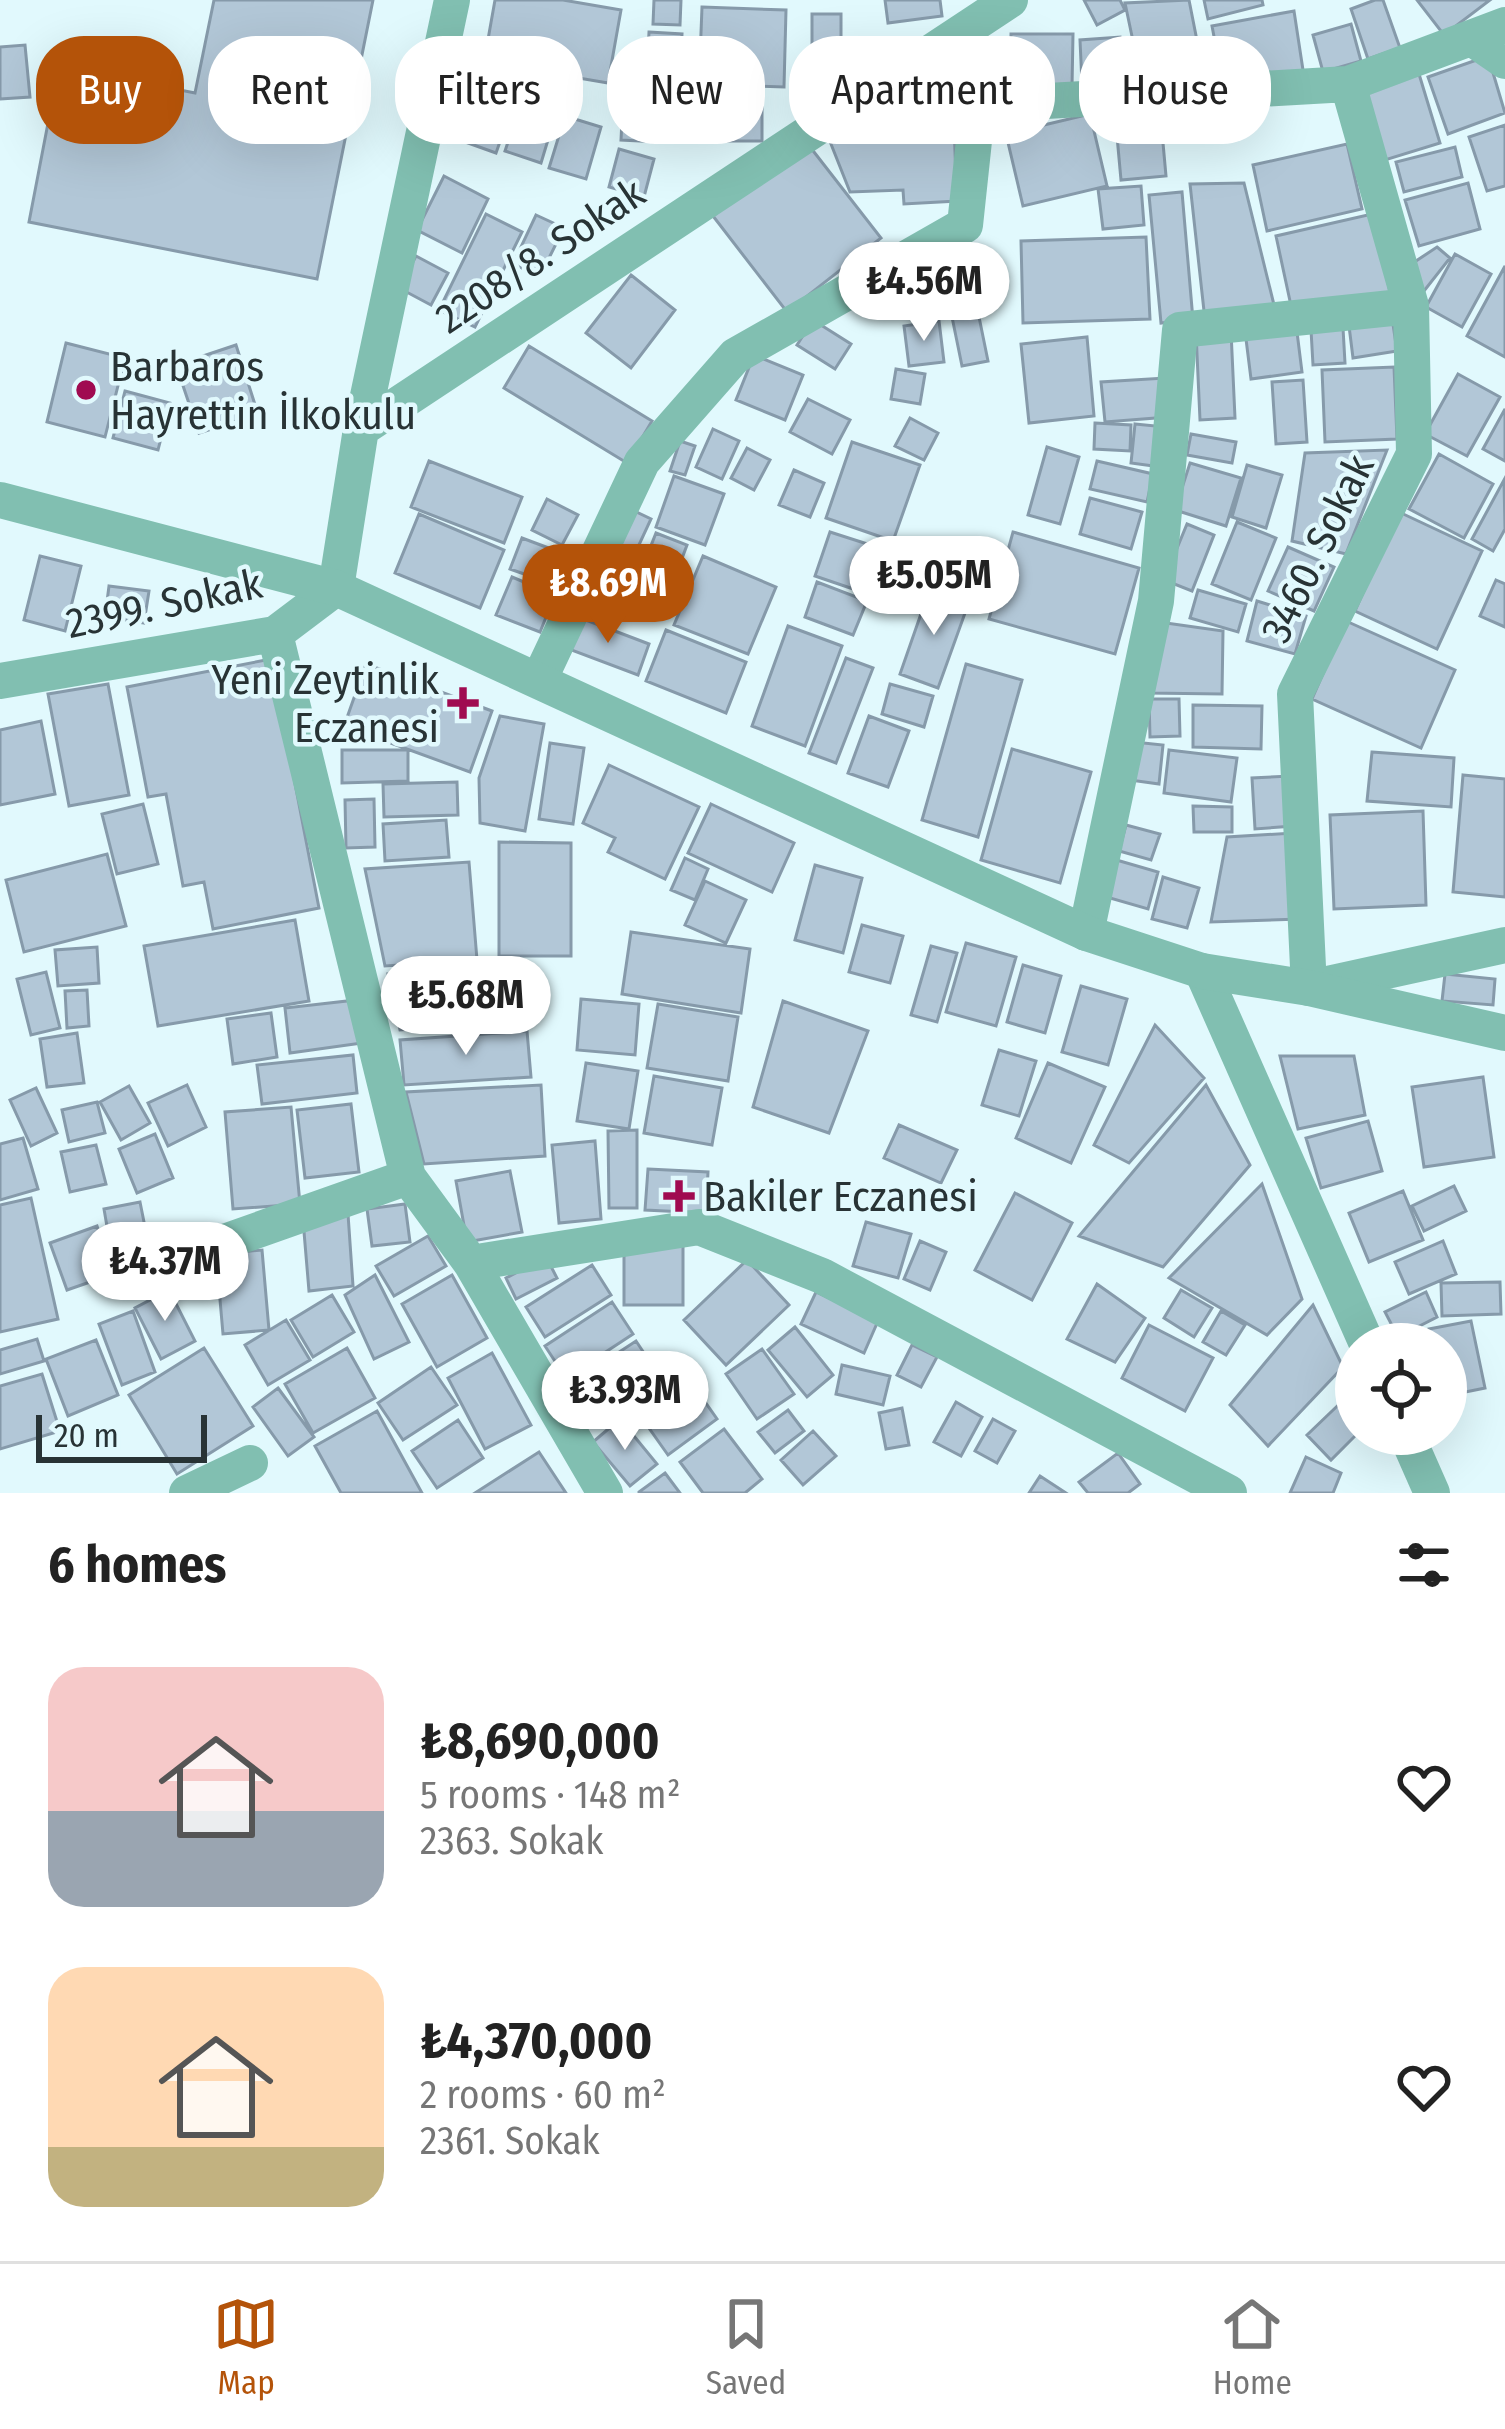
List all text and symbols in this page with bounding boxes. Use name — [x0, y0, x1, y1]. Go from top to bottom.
chip: Buy — [36, 36, 184, 144]
chip: Rent — [208, 36, 371, 144]
chip: Filters — [395, 36, 583, 144]
chip: New — [607, 36, 765, 144]
chip: Apartment — [789, 36, 1055, 144]
chip: House — [1079, 36, 1271, 144]
street label: 2208/8. Sokak — [427, 168, 655, 344]
pin: ₺4.56M — [826, 242, 1022, 344]
text: ₺4.56M — [865, 258, 983, 304]
place label: Barbaros Hayrettin İlkokulu — [110, 342, 416, 440]
marker: Barbaros Hayrettin İlkokulu — [73, 377, 99, 403]
street label: 3460. Sokak — [1251, 446, 1385, 650]
pin: ₺5.05M — [836, 536, 1032, 638]
pin: ₺8.69M — [510, 544, 706, 646]
text: ₺5.05M — [876, 552, 992, 598]
street label: 2399. Sokak — [62, 559, 267, 649]
text: ₺8.69M — [549, 560, 667, 606]
place label: Yeni Zeytinlik Eczanesi — [211, 655, 439, 753]
marker: Yeni Zeytinlik Eczanesi — [450, 690, 476, 716]
pin: ₺5.68M — [368, 956, 564, 1058]
text: ₺5.68M — [408, 972, 524, 1018]
place label: Bakiler Eczanesi — [703, 1172, 978, 1222]
marker: Bakiler Eczanesi — [666, 1183, 692, 1209]
pin: ₺4.37M — [67, 1222, 263, 1324]
text: ₺4.37M — [109, 1238, 221, 1284]
map controls — [1335, 1323, 1467, 1455]
button: locate — [1335, 1323, 1467, 1455]
pin: ₺3.93M — [527, 1351, 723, 1453]
text: ₺3.93M — [569, 1367, 681, 1413]
scale bar — [36, 1409, 207, 1462]
text: 20 m — [54, 1416, 119, 1456]
icon: filters — [1391, 1532, 1457, 1598]
text: 6 homes — [48, 1534, 226, 1596]
text: ₺8,690,000 — [420, 1710, 660, 1772]
icon: home — [144, 1715, 288, 1859]
icon: heart — [1391, 1754, 1457, 1820]
text: 5 rooms · 148 m² — [420, 1772, 681, 1818]
text: 2363. Sokak — [420, 1818, 604, 1864]
text: ₺4,370,000 — [420, 2010, 652, 2072]
icon: home — [144, 2015, 288, 2159]
icon: heart — [1391, 2054, 1457, 2120]
text: 2 rooms · 60 m² — [420, 2072, 666, 2118]
text: 2361. Sokak — [420, 2118, 600, 2164]
tab: Map — [213, 2291, 279, 2403]
tab: Saved — [706, 2291, 786, 2403]
tab: Home — [1213, 2291, 1292, 2403]

